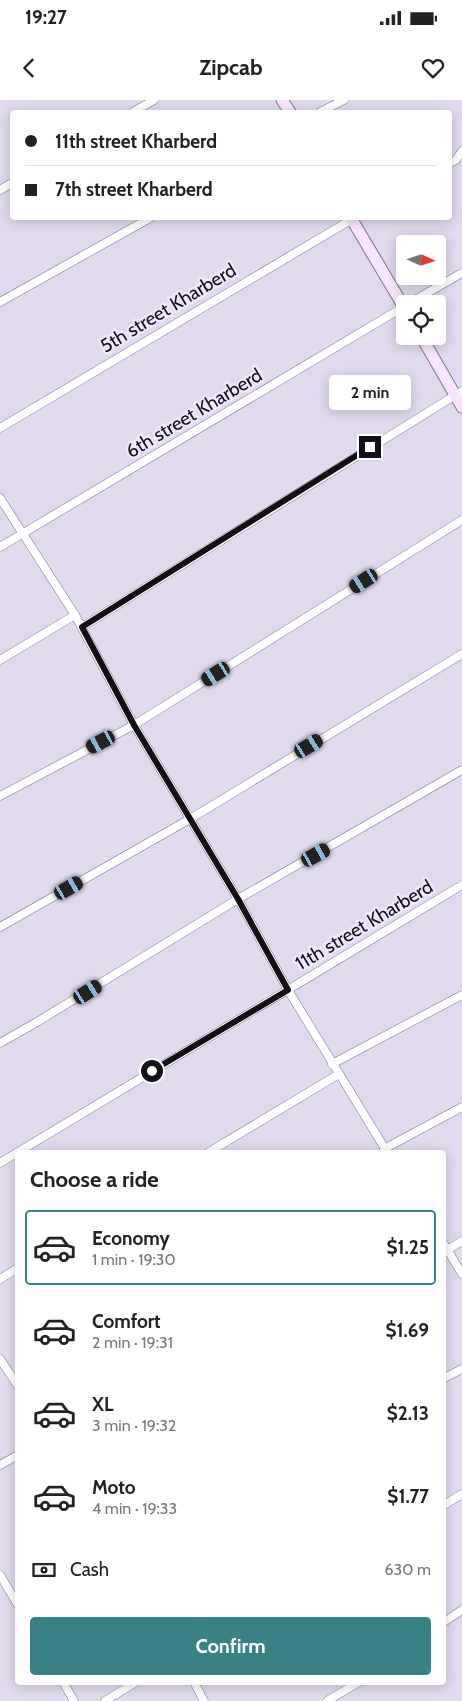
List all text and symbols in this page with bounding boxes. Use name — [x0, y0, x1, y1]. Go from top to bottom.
text: 19:27 — [25, 6, 67, 29]
icon: back — [15, 54, 43, 82]
text: Zipcab — [199, 54, 263, 81]
icon: heart — [419, 54, 447, 82]
text: 11th street Kharberd — [55, 130, 217, 153]
text: 7th street Kharberd — [55, 178, 213, 201]
north arrow — [396, 235, 446, 285]
map controls — [396, 235, 446, 345]
street label: 5th street Kharberd — [96, 258, 240, 358]
button: locate — [396, 295, 446, 345]
street label: 6th street Kharberd — [122, 363, 266, 463]
callout: 2 min — [329, 374, 411, 410]
text: 2 min — [351, 383, 389, 402]
route end — [359, 436, 381, 458]
car — [347, 567, 380, 595]
car — [199, 660, 232, 688]
car — [84, 728, 117, 756]
car — [292, 732, 325, 760]
car — [299, 841, 332, 869]
car — [52, 874, 85, 902]
street label: 11th street Kharberd — [291, 875, 437, 975]
car — [71, 978, 104, 1006]
route start — [141, 1060, 163, 1082]
text: Choose a ride — [30, 1166, 159, 1193]
icon: car — [32, 1225, 77, 1270]
text: Economy — [92, 1227, 170, 1250]
text: $1.25 — [386, 1236, 429, 1259]
text: 1 min · 19:30 — [92, 1250, 176, 1269]
icon: car — [32, 1308, 77, 1353]
text: Comfort — [92, 1310, 161, 1333]
text: $1.69 — [385, 1319, 429, 1342]
text: 2 min · 19:31 — [92, 1333, 173, 1352]
icon: car — [32, 1391, 77, 1436]
text: XL — [92, 1393, 113, 1416]
text: $2.13 — [387, 1402, 429, 1425]
text: 3 min · 19:32 — [92, 1416, 176, 1435]
icon: car — [32, 1474, 77, 1519]
text: Moto — [92, 1476, 136, 1499]
text: $1.77 — [387, 1485, 429, 1508]
text: 4 min · 19:33 — [92, 1499, 177, 1518]
icon: cash — [30, 1556, 58, 1584]
text: Cash — [70, 1558, 109, 1581]
text: 630 m — [384, 1560, 431, 1579]
button: Confirm — [30, 1617, 431, 1675]

